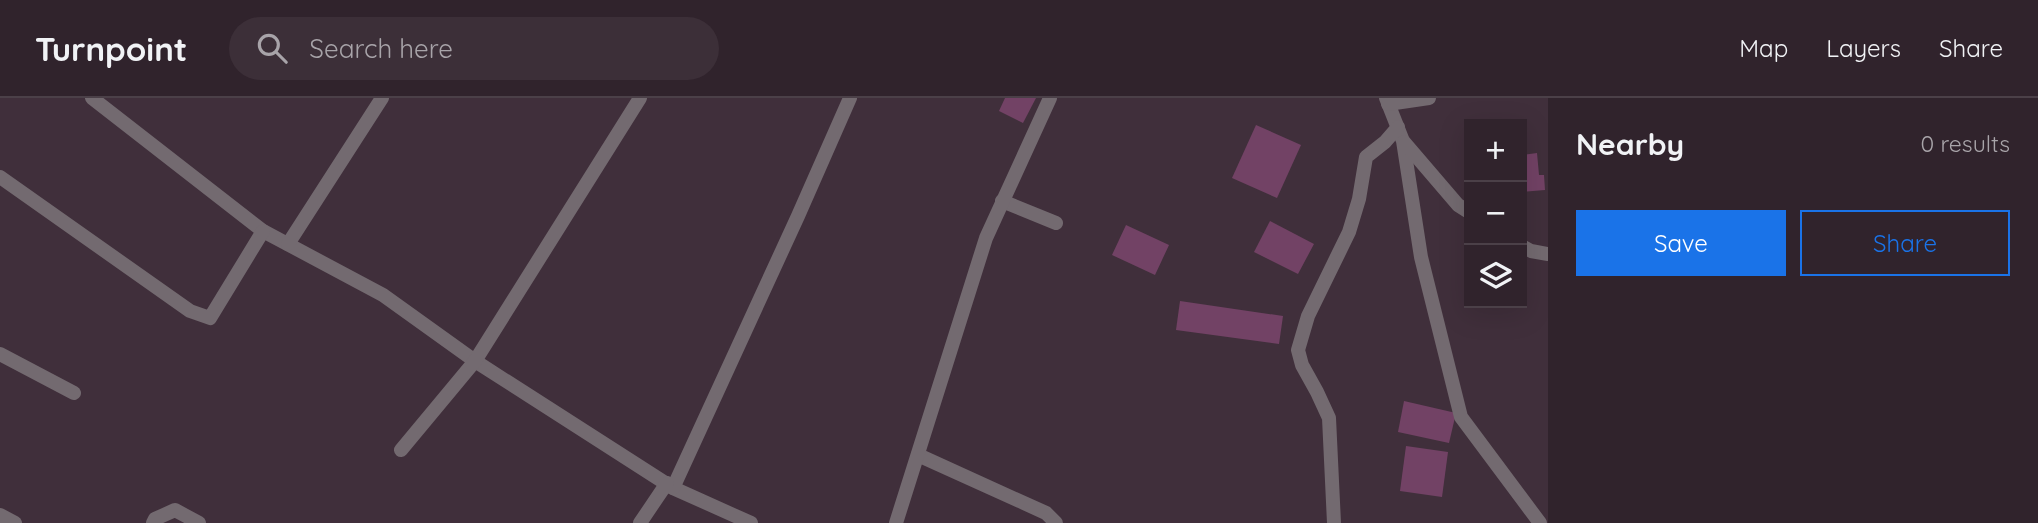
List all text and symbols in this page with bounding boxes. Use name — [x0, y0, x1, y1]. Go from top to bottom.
search box — [229, 17, 719, 80]
text: Turnpoint — [35, 28, 187, 69]
icon: search — [253, 29, 291, 67]
text: Search here — [309, 32, 453, 65]
text: Map — [1739, 33, 1788, 63]
text: Layers — [1826, 33, 1901, 63]
text: Share — [1939, 33, 2003, 63]
map controls — [1464, 119, 1527, 308]
button: + — [1464, 119, 1527, 182]
text: Nearby — [1576, 125, 1684, 163]
text: 0 results — [1921, 129, 2010, 158]
button: − — [1464, 182, 1527, 245]
button: Save — [1576, 210, 1786, 276]
button: Share — [1800, 210, 2010, 276]
button: layers — [1464, 245, 1527, 308]

